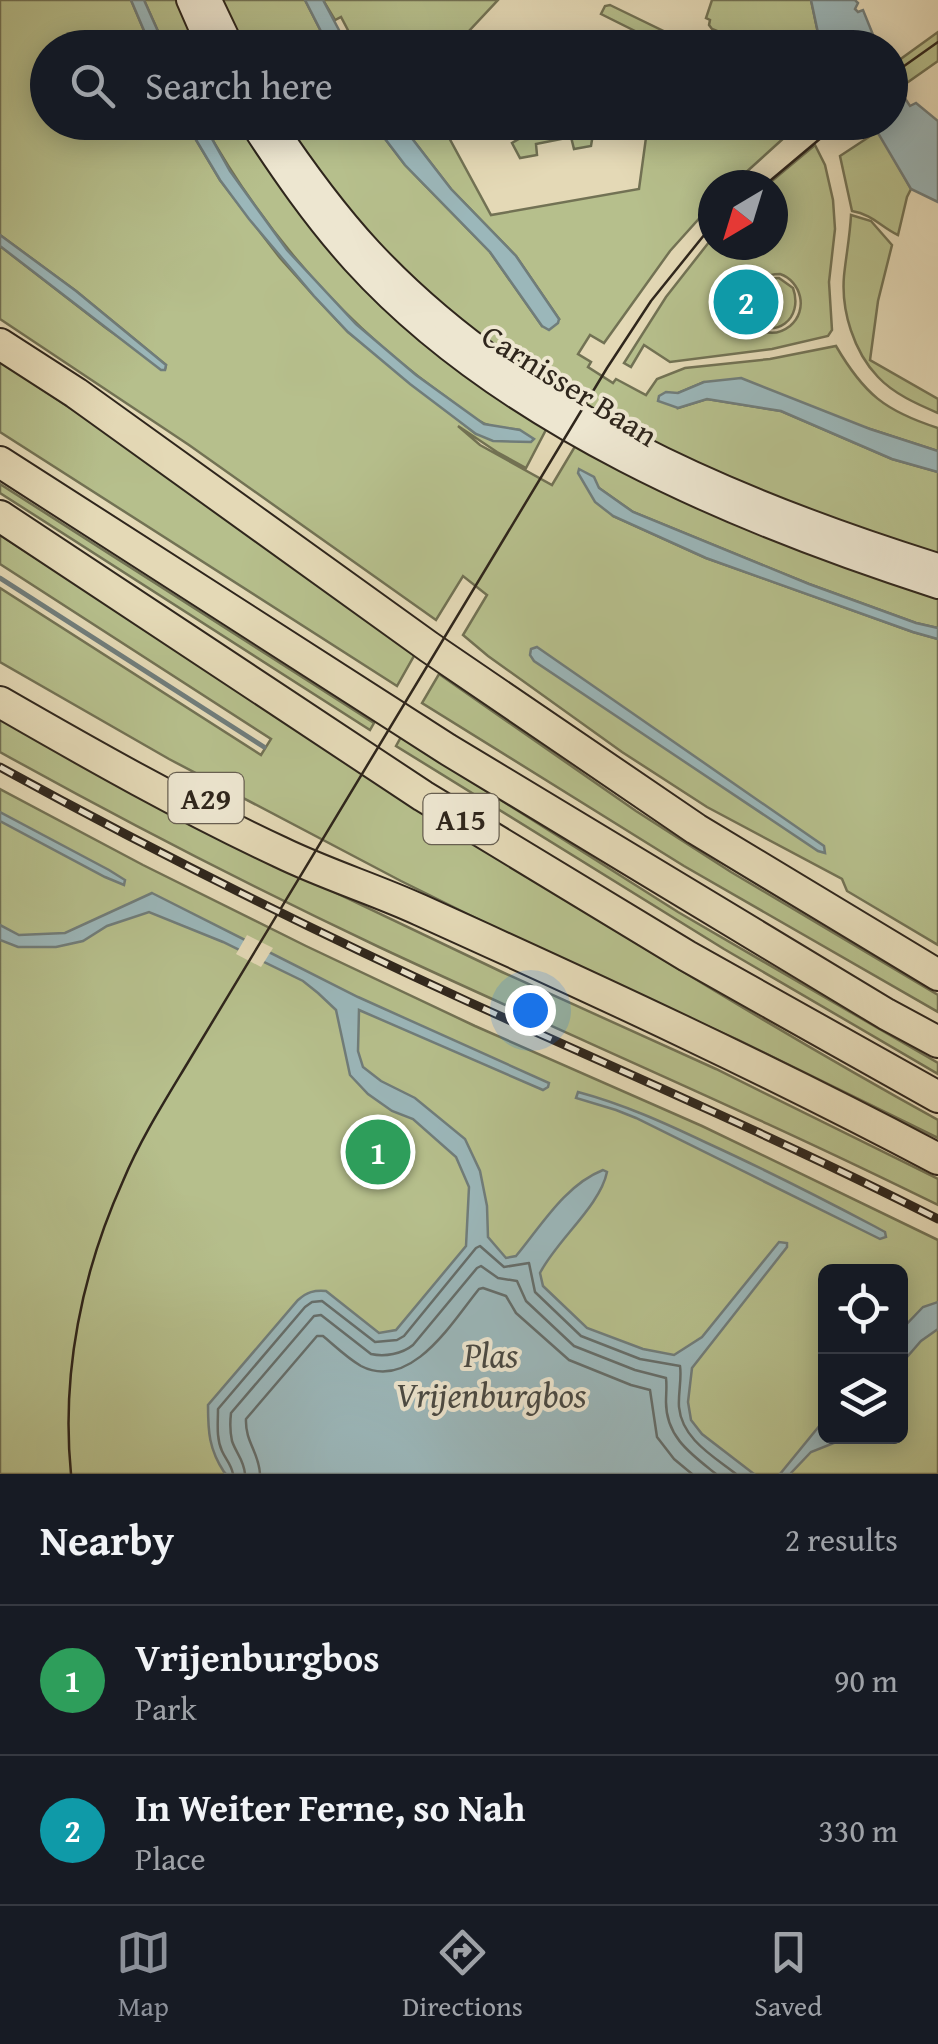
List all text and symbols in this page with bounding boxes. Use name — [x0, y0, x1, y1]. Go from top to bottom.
search box — [30, 30, 908, 140]
text: Search here — [145, 57, 333, 113]
icon: search — [65, 58, 120, 113]
north arrow — [698, 170, 788, 260]
pin: 2 — [714, 264, 778, 340]
street label: Carnisser Baan — [473, 312, 667, 458]
road number: A29 — [168, 773, 244, 823]
road number: A15 — [424, 794, 498, 844]
your location — [505, 985, 556, 1036]
pin: 1 — [346, 1114, 410, 1190]
map controls — [818, 1264, 908, 1444]
button: locate — [818, 1264, 908, 1354]
water label: Plas Vrijenburgbos — [396, 1329, 587, 1420]
button: layers — [818, 1354, 908, 1444]
text: Nearby — [40, 1509, 174, 1570]
text: 2 results — [785, 1516, 898, 1563]
text: Vrijenburgbos — [135, 1629, 380, 1685]
text: 1 — [64, 1657, 81, 1704]
text: 90 m — [834, 1657, 898, 1704]
text: Park — [135, 1685, 197, 1732]
text: In Weiter Ferne, so Nah — [135, 1779, 526, 1835]
text: 2 — [64, 1807, 81, 1854]
text: 330 m — [819, 1807, 898, 1854]
text: Place — [135, 1835, 206, 1882]
tab: Map — [116, 1925, 171, 2026]
tab: Directions — [402, 1925, 523, 2026]
tab: Saved — [754, 1925, 822, 2026]

